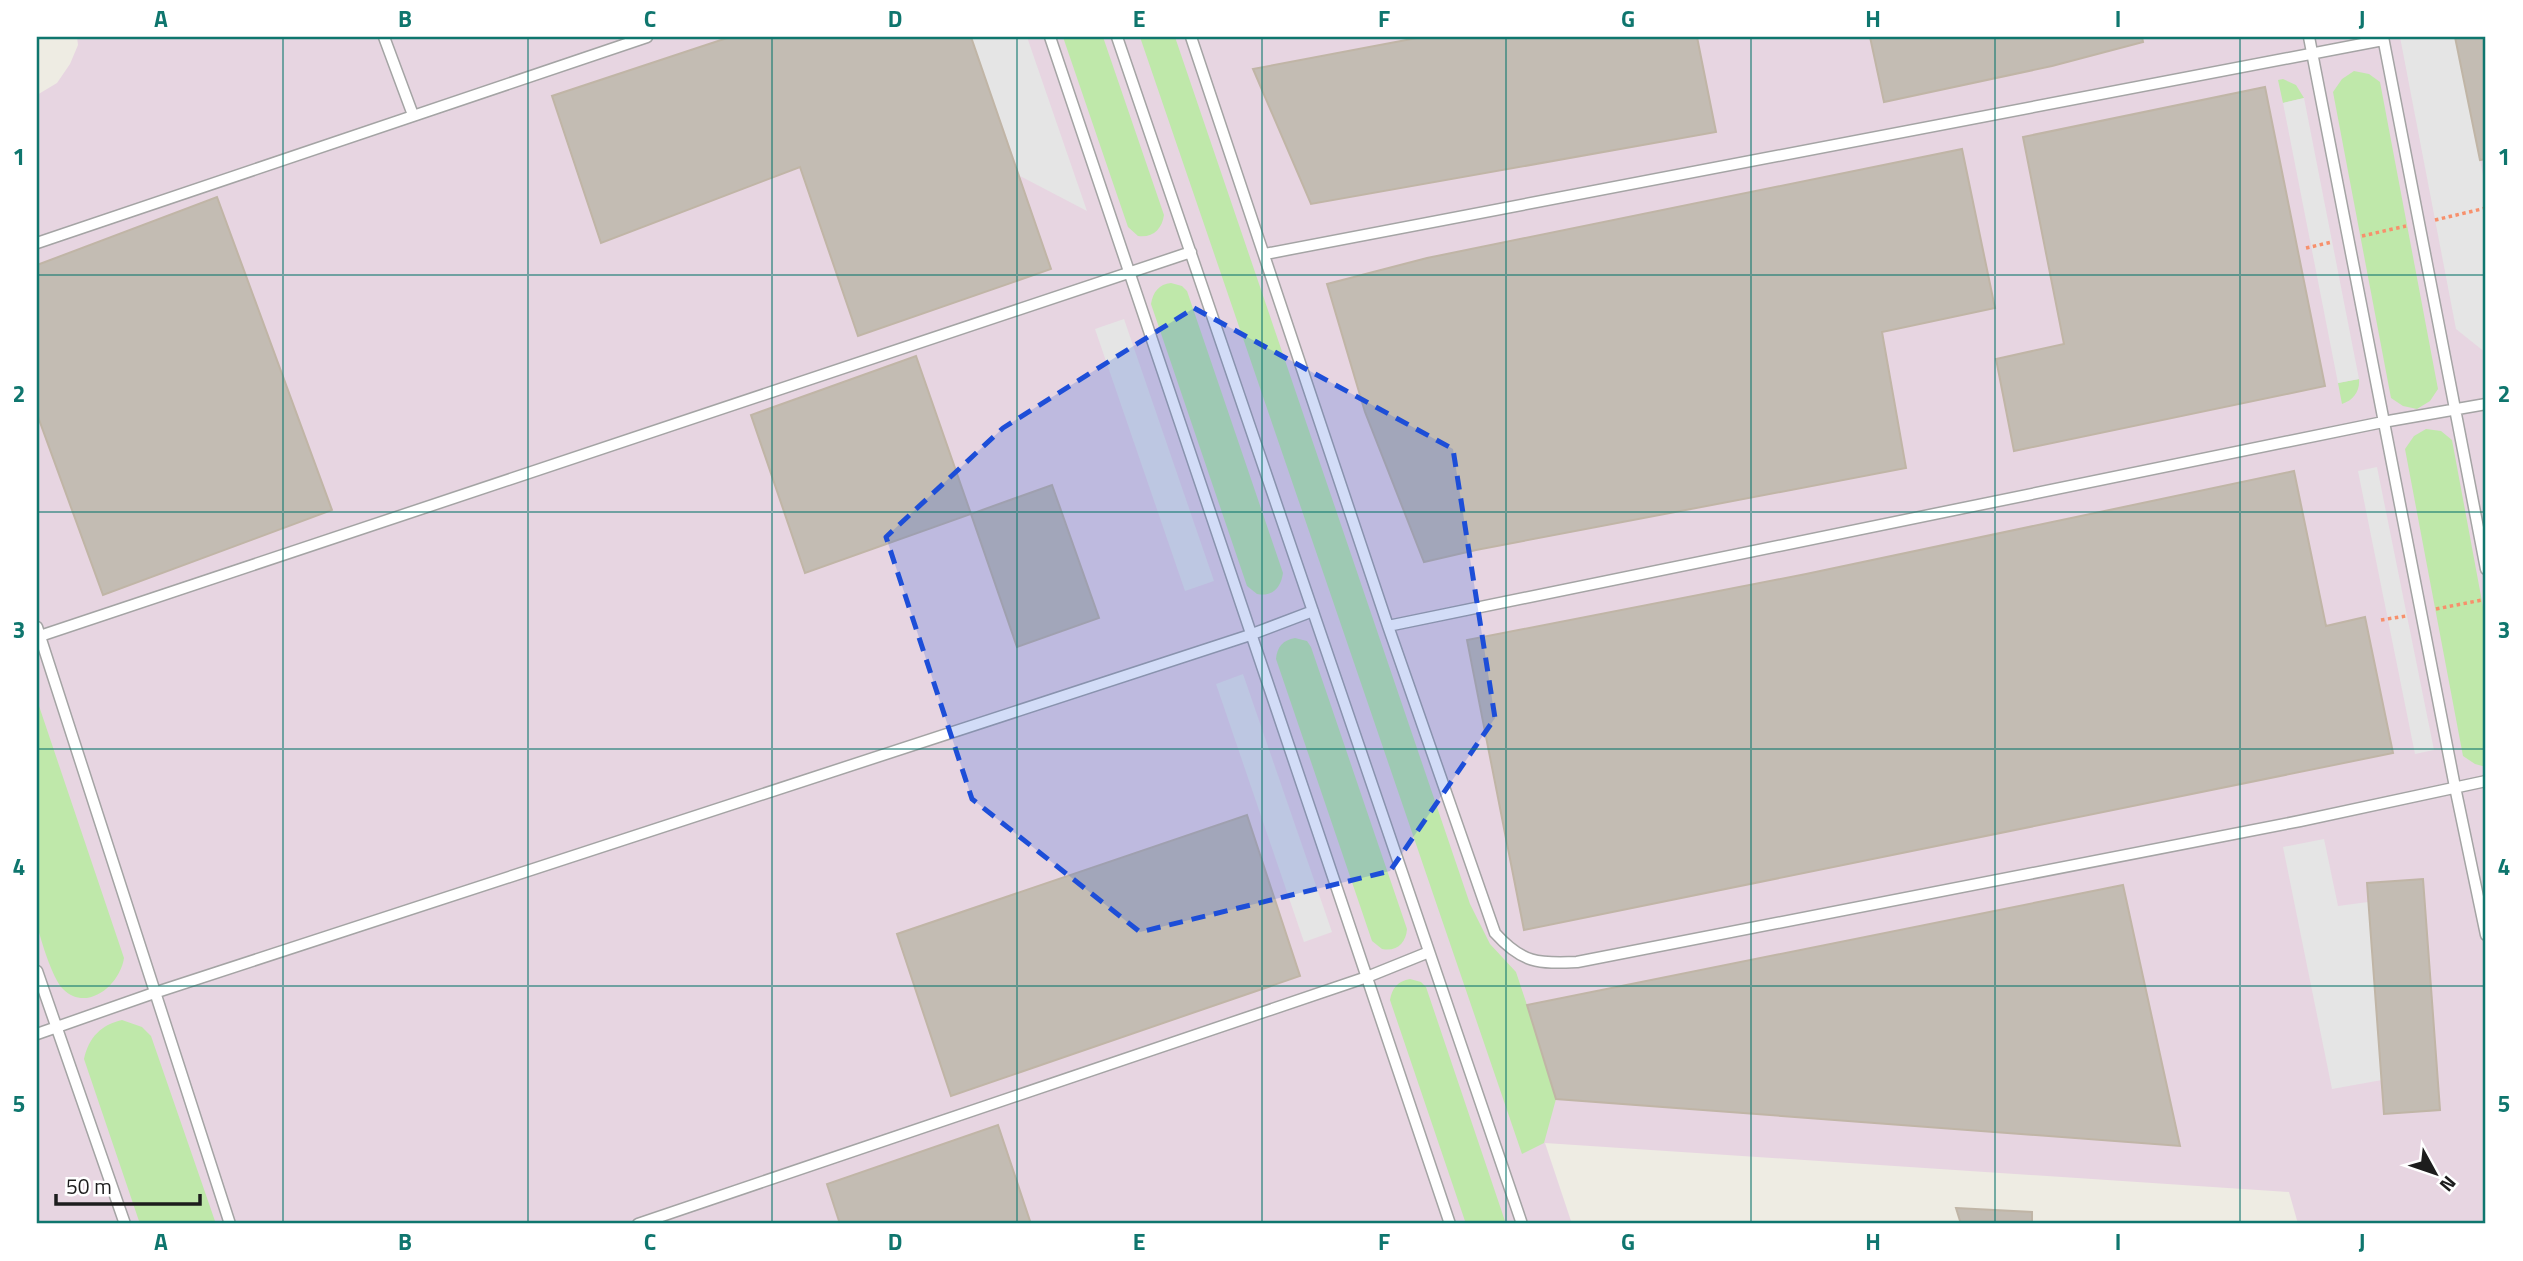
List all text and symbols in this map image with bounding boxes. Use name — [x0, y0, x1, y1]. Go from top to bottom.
text: A — [154, 1, 168, 36]
text: B — [398, 1, 412, 36]
text: C — [644, 1, 656, 36]
text: D — [888, 1, 902, 36]
text: E — [1133, 1, 1145, 36]
text: F — [1378, 1, 1390, 36]
text: G — [1621, 1, 1635, 36]
text: H — [1865, 1, 1881, 36]
text: I — [2115, 1, 2121, 36]
text: J — [2359, 1, 2365, 36]
text: 1 — [13, 139, 25, 174]
text: 1 — [2498, 139, 2510, 174]
text: 2 — [13, 376, 25, 411]
text: 2 — [2498, 376, 2510, 411]
text: 3 — [13, 612, 25, 647]
text: 3 — [2498, 612, 2510, 647]
text: 4 — [13, 849, 25, 884]
text: 4 — [2498, 849, 2510, 884]
text: 5 — [13, 1086, 25, 1121]
text: 5 — [2498, 1086, 2510, 1121]
north arrow — [2400, 1138, 2470, 1208]
scale bar — [56, 1163, 200, 1207]
text: 50 m — [66, 1170, 112, 1202]
text: N — [2433, 1170, 2464, 1199]
text: A — [154, 1224, 168, 1259]
text: B — [398, 1224, 412, 1259]
text: C — [644, 1224, 656, 1259]
text: D — [888, 1224, 902, 1259]
text: E — [1133, 1224, 1145, 1259]
text: F — [1378, 1224, 1390, 1259]
text: G — [1621, 1224, 1635, 1259]
text: H — [1865, 1224, 1881, 1259]
text: I — [2115, 1224, 2121, 1259]
text: J — [2359, 1224, 2365, 1259]

